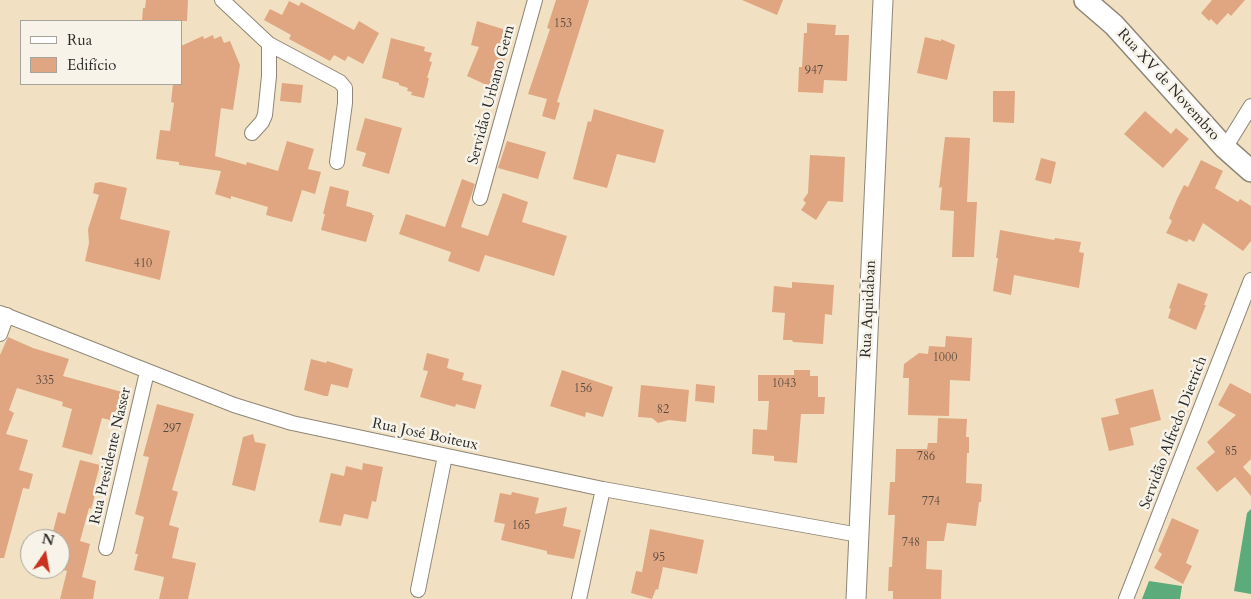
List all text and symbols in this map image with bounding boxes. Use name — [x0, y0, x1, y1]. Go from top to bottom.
house number: 153 — [554, 17, 572, 31]
legend — [20, 20, 182, 85]
street label: Servidão Urbano Gern — [465, 23, 519, 167]
street label: Rua XV de Novembro — [1113, 25, 1223, 145]
text: Rua — [67, 30, 92, 50]
text: Edifício — [67, 55, 116, 75]
house number: 947 — [805, 64, 823, 78]
house number: 410 — [134, 257, 152, 271]
street label: Rua Aquidaban — [857, 260, 881, 358]
house number: 1000 — [933, 351, 957, 365]
street label: Servidão Alfredo Dietrich — [1136, 354, 1212, 512]
house number: 335 — [36, 374, 54, 388]
house number: 1043 — [772, 377, 796, 391]
house number: 156 — [574, 382, 592, 396]
street label: Rua Presidente Nasser — [86, 386, 136, 526]
house number: 82 — [657, 403, 669, 417]
street label: Rua José Boiteux — [370, 415, 480, 455]
house number: 297 — [163, 422, 181, 436]
house number: 85 — [1225, 445, 1237, 459]
house number: 786 — [917, 450, 935, 464]
house number: 774 — [922, 495, 940, 509]
house number: 165 — [512, 519, 530, 533]
north arrow — [20, 529, 70, 579]
text: N — [40, 529, 56, 550]
house number: 748 — [902, 536, 920, 550]
house number: 95 — [653, 551, 665, 565]

